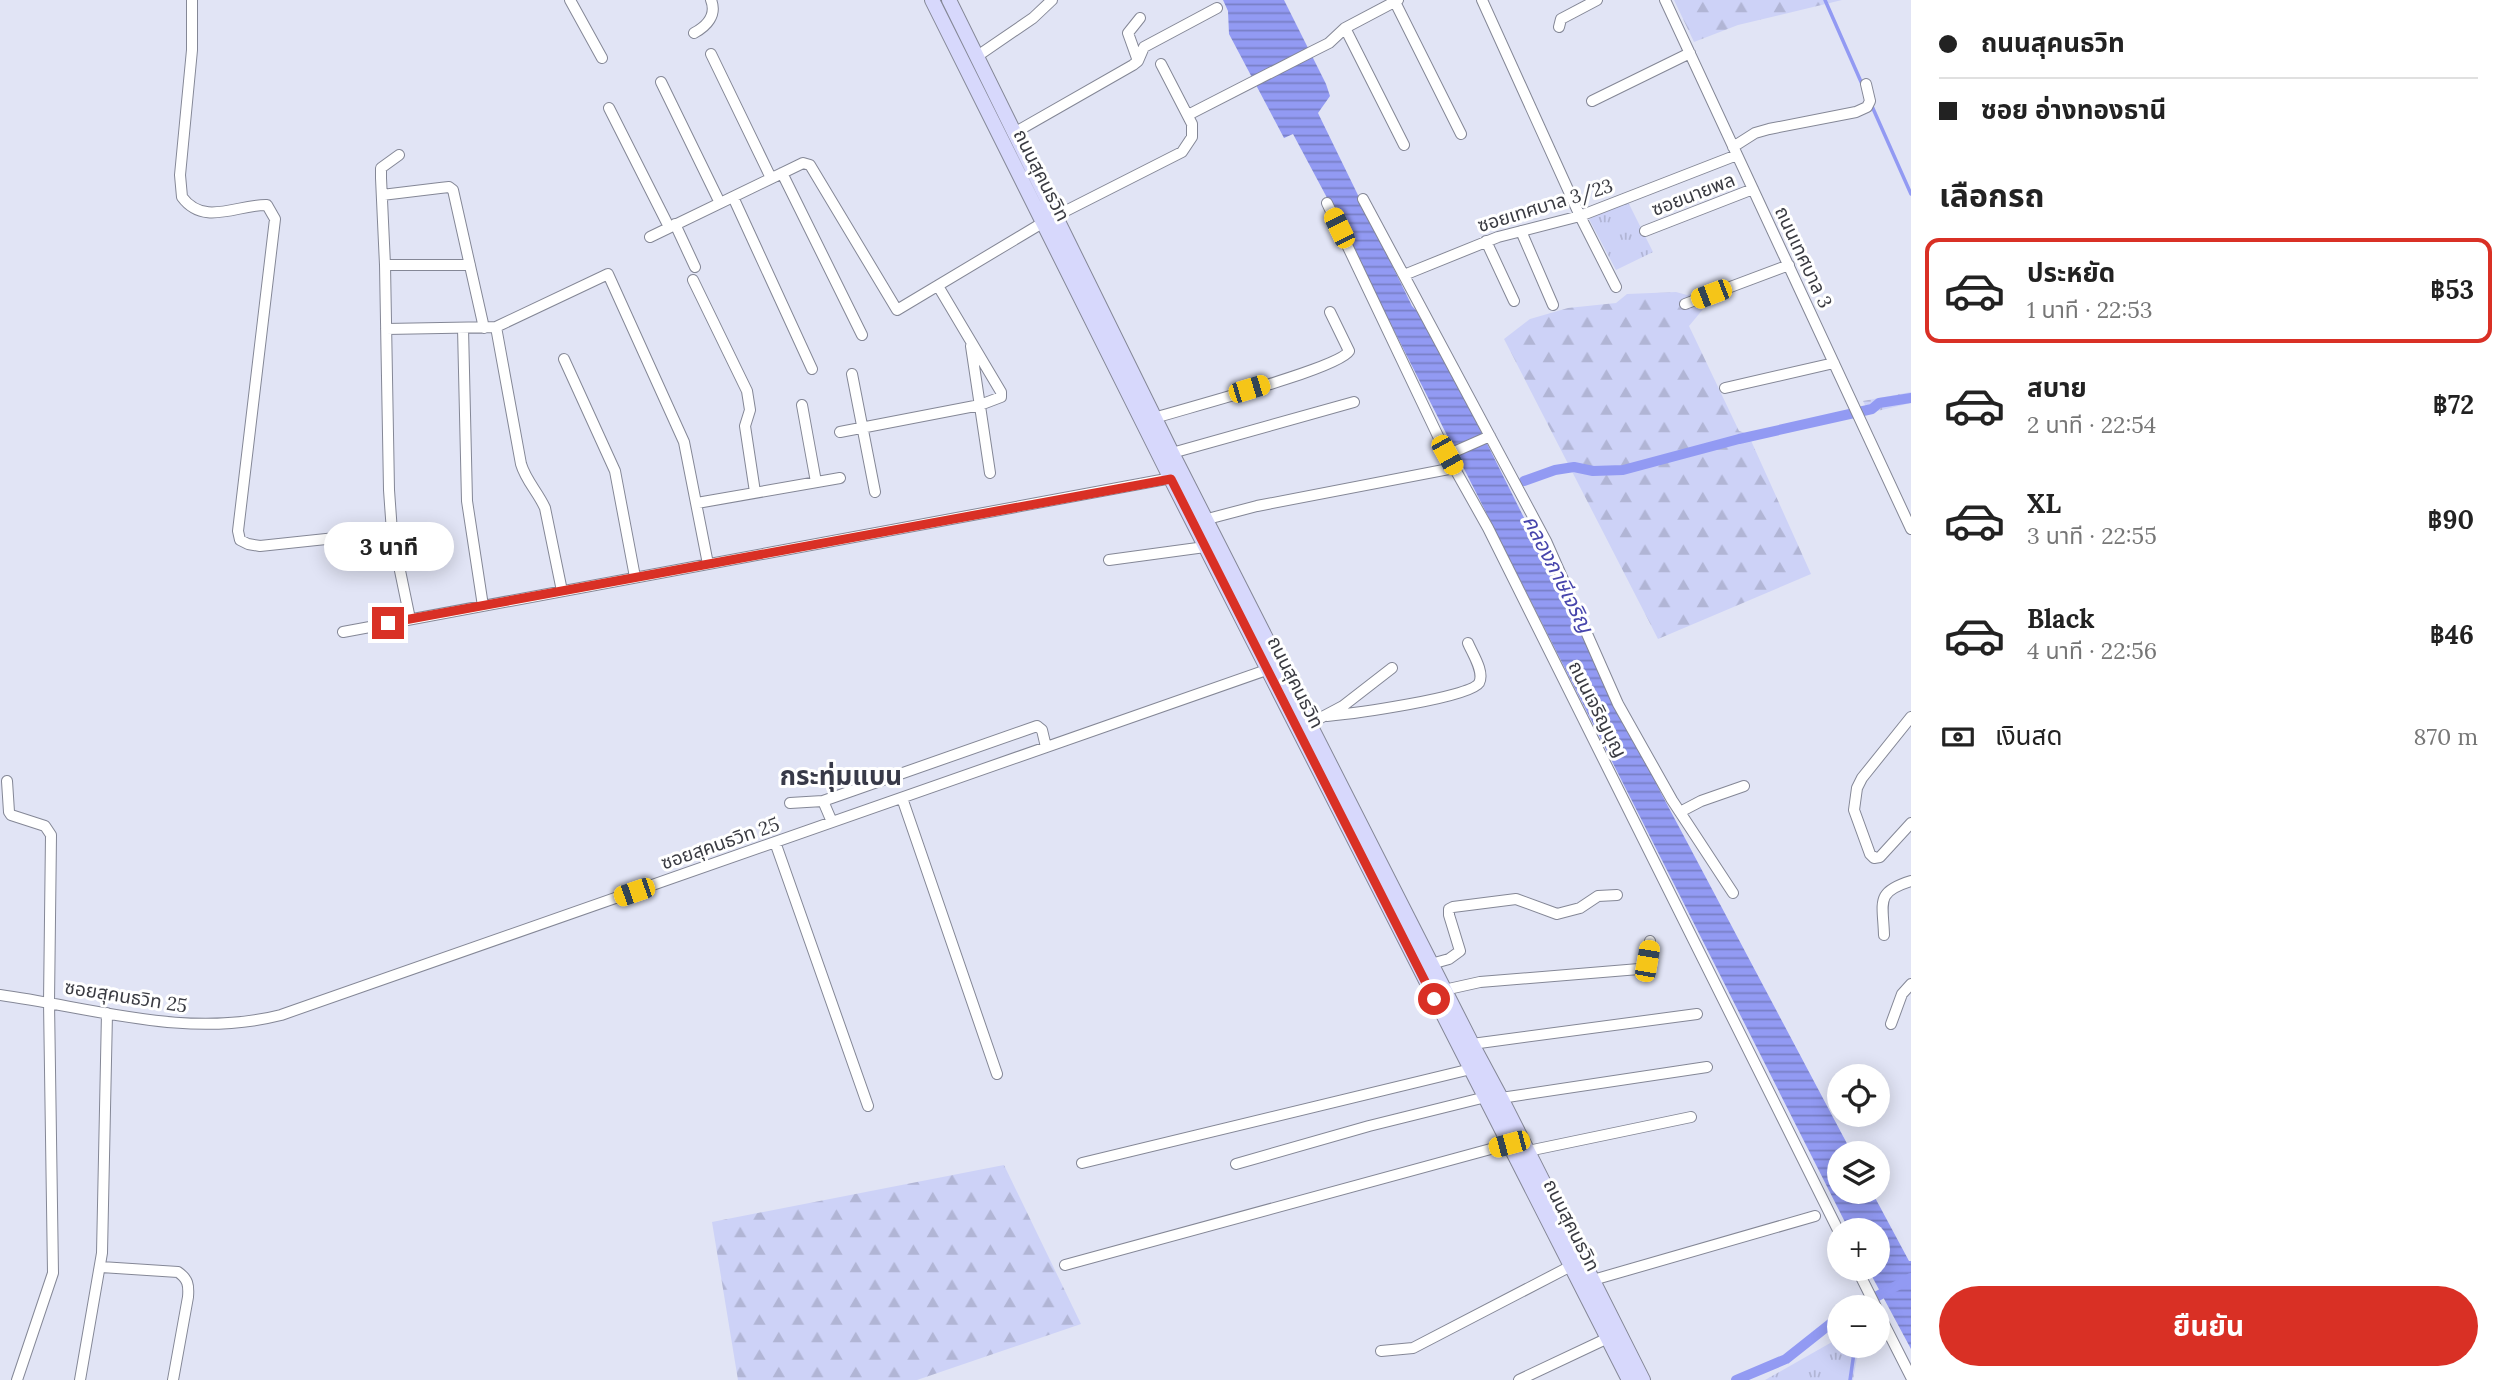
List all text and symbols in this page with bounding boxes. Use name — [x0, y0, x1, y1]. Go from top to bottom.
text: ถนนสุคนธวิท — [1981, 26, 2125, 59]
text: ซอย อ่างทองธานี — [1981, 93, 2166, 126]
street label: ถนนสุคนธวิท — [1009, 125, 1075, 225]
street label: ซอยนายพล — [1648, 167, 1738, 221]
street label: ซอยเทศบาล 3/23 — [1474, 173, 1616, 238]
text: เลือกรถ — [1939, 175, 2044, 216]
street label: ถนนเทศบาล 3 — [1770, 202, 1838, 312]
car — [1321, 205, 1358, 251]
text: ประหยัด — [2027, 256, 2115, 289]
icon: car — [1943, 259, 2006, 322]
text: ฿53 — [2430, 273, 2474, 306]
car — [1688, 277, 1735, 311]
text: 1 นาที · 22:53 — [2027, 295, 2153, 324]
text: สบาย — [2027, 371, 2087, 404]
car — [1226, 373, 1273, 405]
icon: car — [1943, 374, 2006, 437]
text: ฿72 — [2433, 388, 2474, 421]
text: 2 นาที · 22:54 — [2027, 410, 2156, 439]
car — [1428, 432, 1467, 478]
text: XL — [2027, 487, 2061, 520]
icon: car — [1943, 489, 2006, 552]
text: ฿90 — [2427, 503, 2474, 536]
water label: คลองภาษีเจริญ — [1517, 510, 1601, 639]
text: 3 นาที · 22:55 — [2027, 521, 2157, 550]
callout: 3 นาที — [323, 522, 453, 570]
text: 3 นาที — [360, 532, 418, 561]
text: Black — [2027, 602, 2095, 635]
icon: car — [1943, 604, 2006, 667]
route end — [372, 607, 404, 639]
text: ฿46 — [2430, 618, 2474, 651]
street label: ถนนสุคนธวิท — [1263, 632, 1329, 732]
text: 4 นาที · 22:56 — [2027, 636, 2157, 665]
street label: ถนนเจริญบุญ — [1563, 657, 1633, 761]
icon: cash — [1939, 718, 1977, 756]
text: เงินสด — [1995, 719, 2062, 752]
text: 870 m — [2414, 722, 2478, 751]
district label: กระทุ่มแบน — [780, 759, 902, 792]
street label: ซอยสุคนธวิท 25 — [658, 812, 782, 874]
car — [611, 875, 658, 909]
car — [1634, 938, 1661, 984]
street label: ซอยสุคนธวิท 25 — [63, 974, 189, 1018]
route start — [1418, 983, 1450, 1015]
map controls — [1827, 1064, 1890, 1358]
button: locate — [1827, 1064, 1890, 1127]
car — [1486, 1128, 1533, 1160]
button: layers — [1827, 1141, 1890, 1204]
street label: ถนนสุคนธวิท — [1539, 1175, 1605, 1275]
button: + — [1827, 1218, 1890, 1281]
button: ยืนยัน — [1939, 1286, 2478, 1366]
button: − — [1827, 1295, 1890, 1358]

